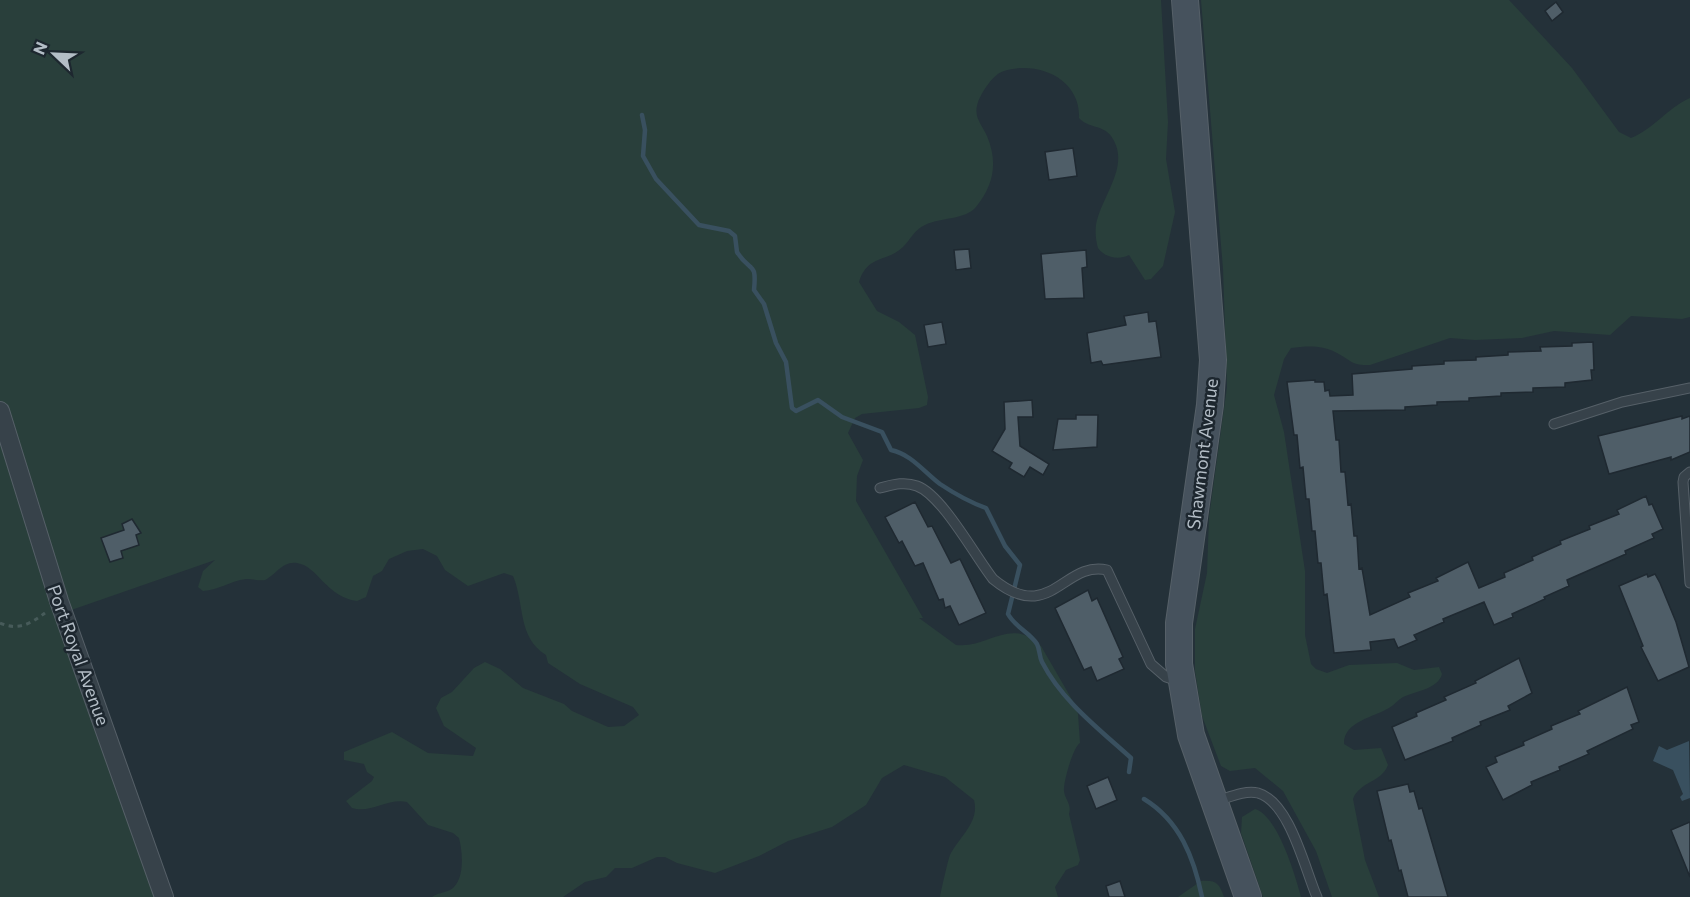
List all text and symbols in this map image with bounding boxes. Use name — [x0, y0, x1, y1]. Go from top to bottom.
north arrow — [24, 24, 84, 84]
text: N — [29, 39, 51, 57]
street label: Shawmont Avenue — [1182, 377, 1222, 531]
street label: Port Royal Avenue — [43, 582, 115, 728]

